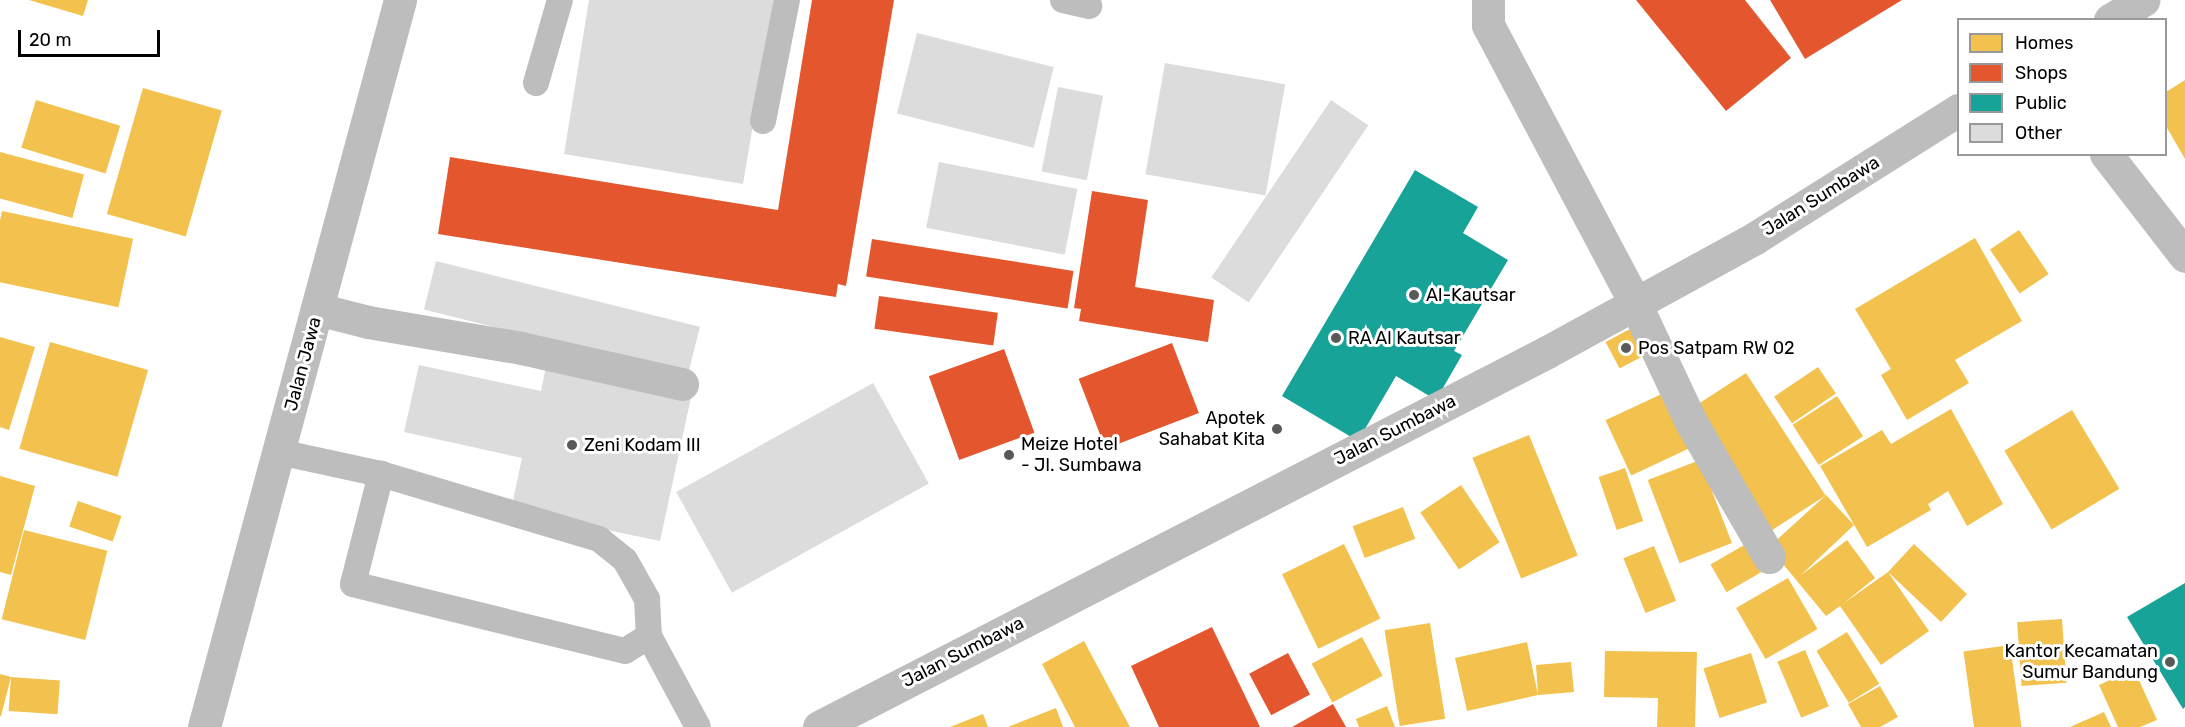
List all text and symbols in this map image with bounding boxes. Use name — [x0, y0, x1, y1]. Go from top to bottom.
scale bar — [21, 18, 164, 56]
legend — [1957, 18, 2167, 156]
text: 20 m — [29, 29, 71, 51]
text: Homes — [2015, 32, 2073, 54]
text: Shops — [2015, 62, 2067, 84]
text: Public — [2015, 92, 2067, 114]
text: Other — [2015, 122, 2062, 144]
street label: Jalan Sumbawa — [1759, 151, 1883, 241]
place label: Al-Kautsar — [1426, 284, 1515, 306]
marker: Al-Kautsar — [1407, 288, 1421, 302]
street label: Jalan Jawa — [280, 315, 326, 413]
place label: RA Al Kautsar — [1348, 327, 1462, 349]
marker: RA Al Kautsar — [1329, 331, 1343, 345]
place label: Pos Satpam RW 02 — [1638, 337, 1795, 359]
marker: Pos Satpam RW 02 — [1619, 341, 1633, 355]
street label: Jalan Sumbawa — [1331, 390, 1459, 470]
place label: Apotek Sahabat Kita — [1159, 408, 1265, 450]
marker: Apotek Sahabat Kita — [1270, 422, 1284, 436]
place label: Zeni Kodam III — [584, 434, 701, 456]
place label: Meize Hotel - Jl. Sumbawa — [1021, 434, 1142, 476]
marker: Zeni Kodam III — [565, 438, 579, 452]
marker: Meize Hotel - Jl. Sumbawa — [1002, 448, 1016, 462]
street label: Jalan Sumbawa — [899, 612, 1027, 692]
place label: Kantor Kecamatan Sumur Bandung — [2004, 641, 2158, 684]
marker: Kantor Kecamatan Sumur Bandung — [2163, 655, 2177, 669]

